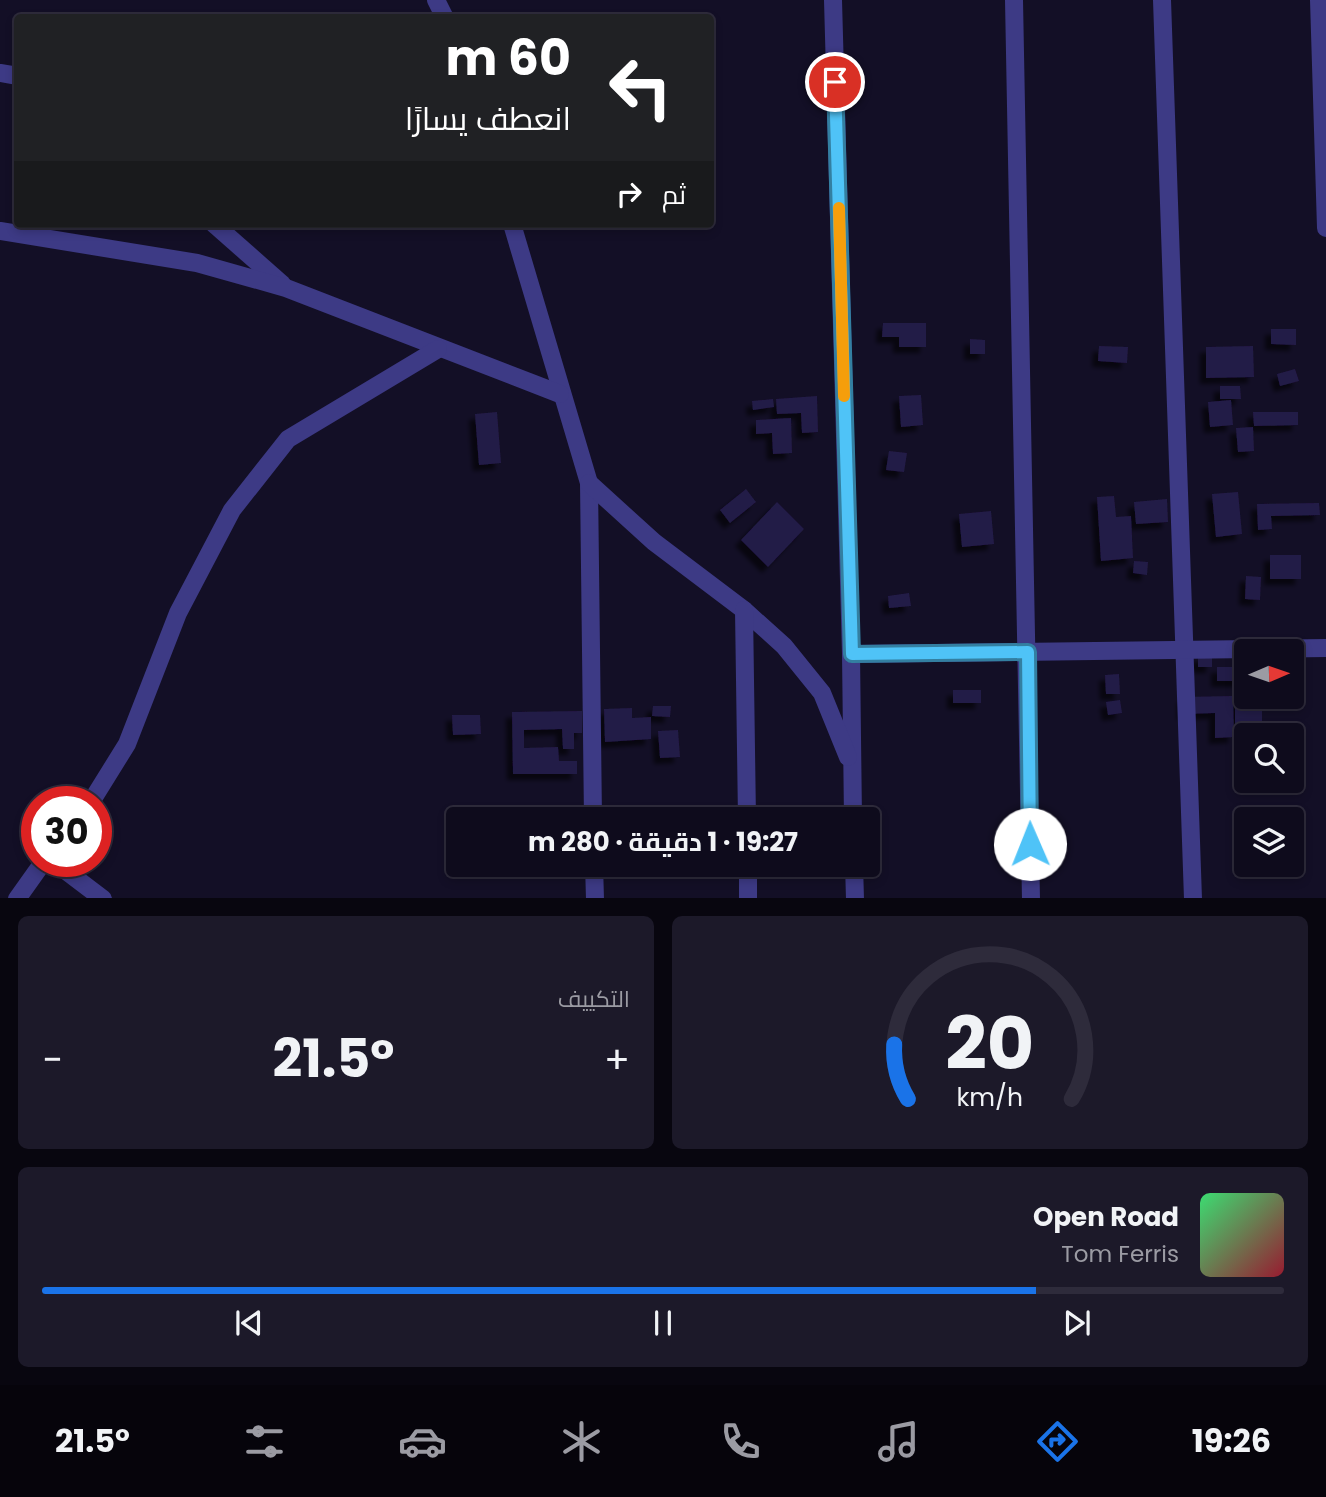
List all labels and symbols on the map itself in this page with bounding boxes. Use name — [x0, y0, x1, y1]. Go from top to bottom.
pin — [805, 52, 865, 112]
north arrow — [1234, 639, 1304, 709]
speed limit sign: 30 — [21, 786, 112, 877]
position arrow — [993, 807, 1067, 881]

